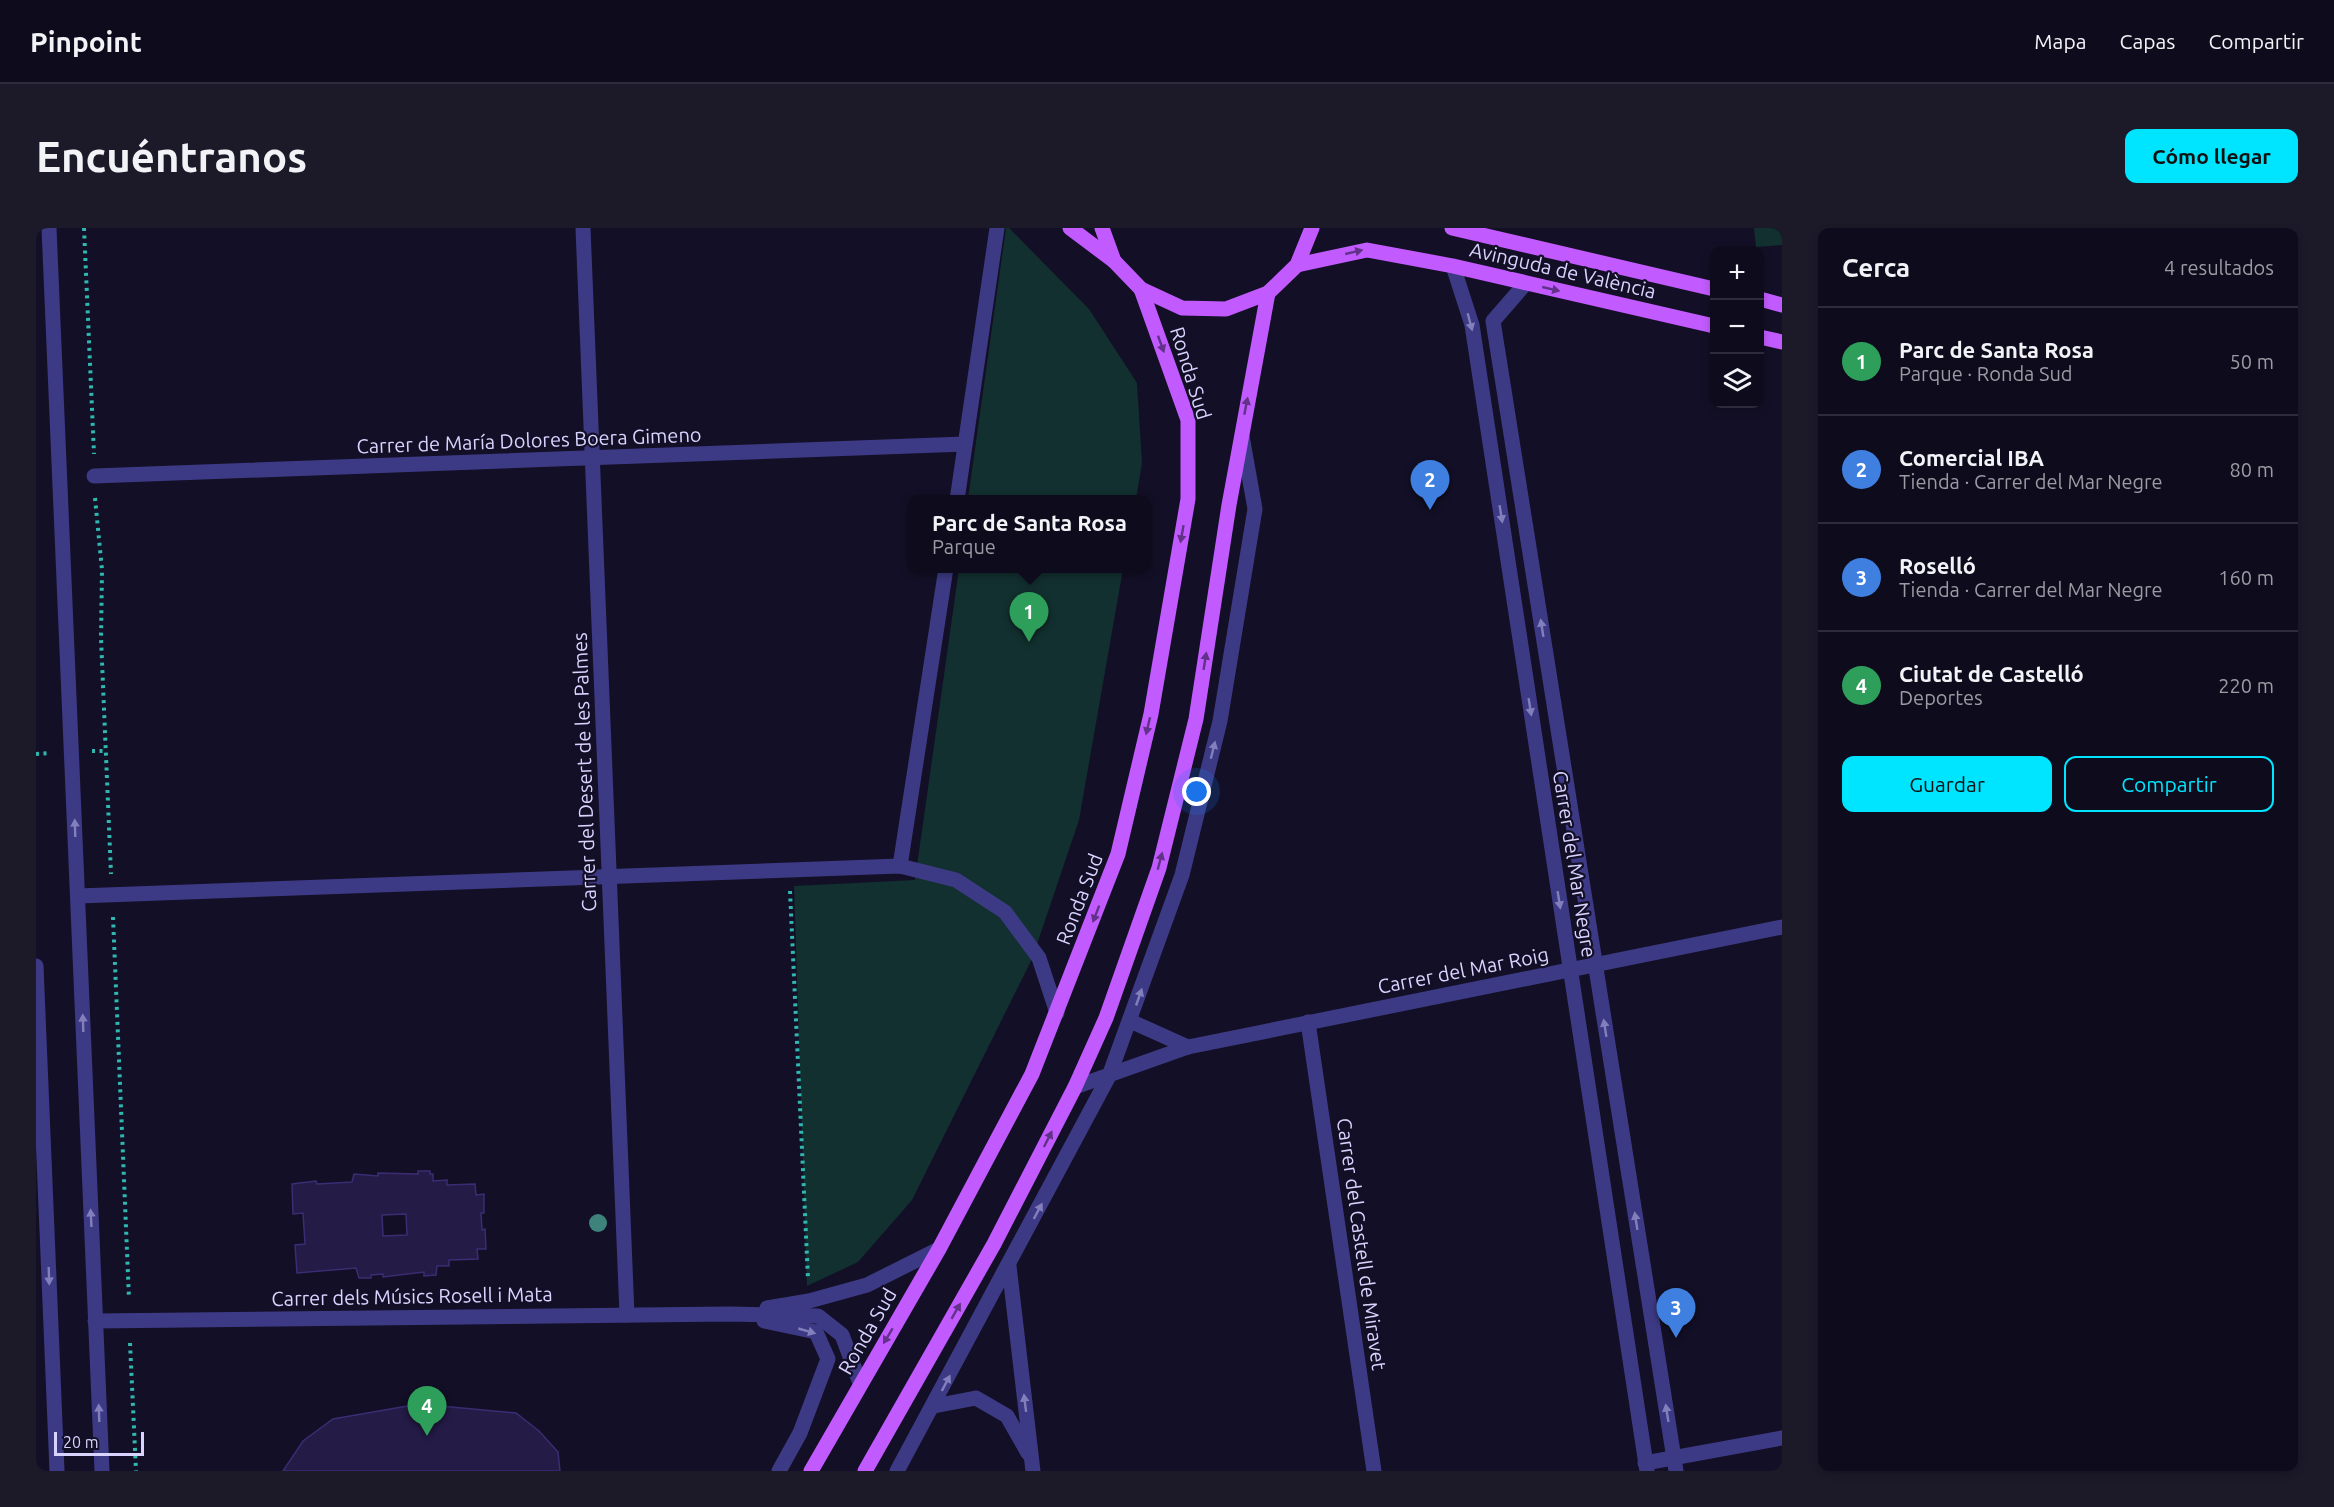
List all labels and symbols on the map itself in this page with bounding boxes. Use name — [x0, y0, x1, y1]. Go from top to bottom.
street label: Avinguda de València — [1468, 237, 1658, 303]
one-way arrow — [1344, 247, 1363, 257]
one-way arrow — [1541, 284, 1560, 294]
one-way arrow — [1466, 313, 1475, 331]
street label: Ronda Sud — [1166, 324, 1216, 422]
one-way arrow — [1156, 336, 1166, 354]
one-way arrow — [1242, 396, 1251, 415]
street label: Carrer de María Dolores Boera Gimeno — [356, 422, 702, 458]
pin: 2 — [1410, 460, 1450, 510]
one-way arrow — [1496, 505, 1505, 524]
one-way arrow — [1177, 525, 1186, 544]
pin: 1 — [1010, 592, 1048, 642]
one-way arrow — [1537, 619, 1546, 638]
street label: Carrer del Desert de les Palmes — [568, 632, 600, 912]
one-way arrow — [1201, 651, 1210, 670]
one-way arrow — [1526, 698, 1535, 717]
one-way arrow — [1143, 717, 1152, 736]
one-way arrow — [1208, 741, 1218, 759]
street label: Carrer del Mar Negre — [1549, 769, 1601, 959]
your location — [1182, 777, 1211, 806]
one-way arrow — [70, 819, 79, 838]
street label: Ronda Sud — [1051, 850, 1107, 948]
one-way arrow — [1156, 852, 1166, 870]
one-way arrow — [1555, 890, 1564, 909]
one-way arrow — [1090, 905, 1100, 923]
street label: Carrer del Mar Roig — [1376, 942, 1550, 998]
one-way arrow — [1134, 988, 1144, 1006]
one-way arrow — [78, 1013, 87, 1032]
one-way arrow — [1601, 1018, 1610, 1037]
street label: Carrer del Castell de Miravet — [1333, 1116, 1391, 1372]
one-way arrow — [1043, 1130, 1053, 1147]
one-way arrow — [1033, 1202, 1043, 1219]
one-way arrow — [86, 1208, 95, 1227]
one-way arrow — [1632, 1211, 1641, 1230]
one-way arrow — [44, 1266, 54, 1285]
street label: Carrer dels Músics Rosell i Mata — [271, 1282, 553, 1310]
street label: Ronda Sud — [833, 1284, 901, 1378]
pin: 3 — [1656, 1288, 1696, 1338]
one-way arrow — [951, 1302, 961, 1319]
one-way arrow — [798, 1327, 816, 1336]
one-way arrow — [883, 1328, 893, 1345]
one-way arrow — [941, 1374, 951, 1391]
pin: 4 — [408, 1386, 446, 1436]
one-way arrow — [1020, 1394, 1030, 1413]
one-way arrow — [95, 1403, 104, 1422]
one-way arrow — [1662, 1404, 1671, 1423]
scale bar — [54, 1429, 144, 1456]

